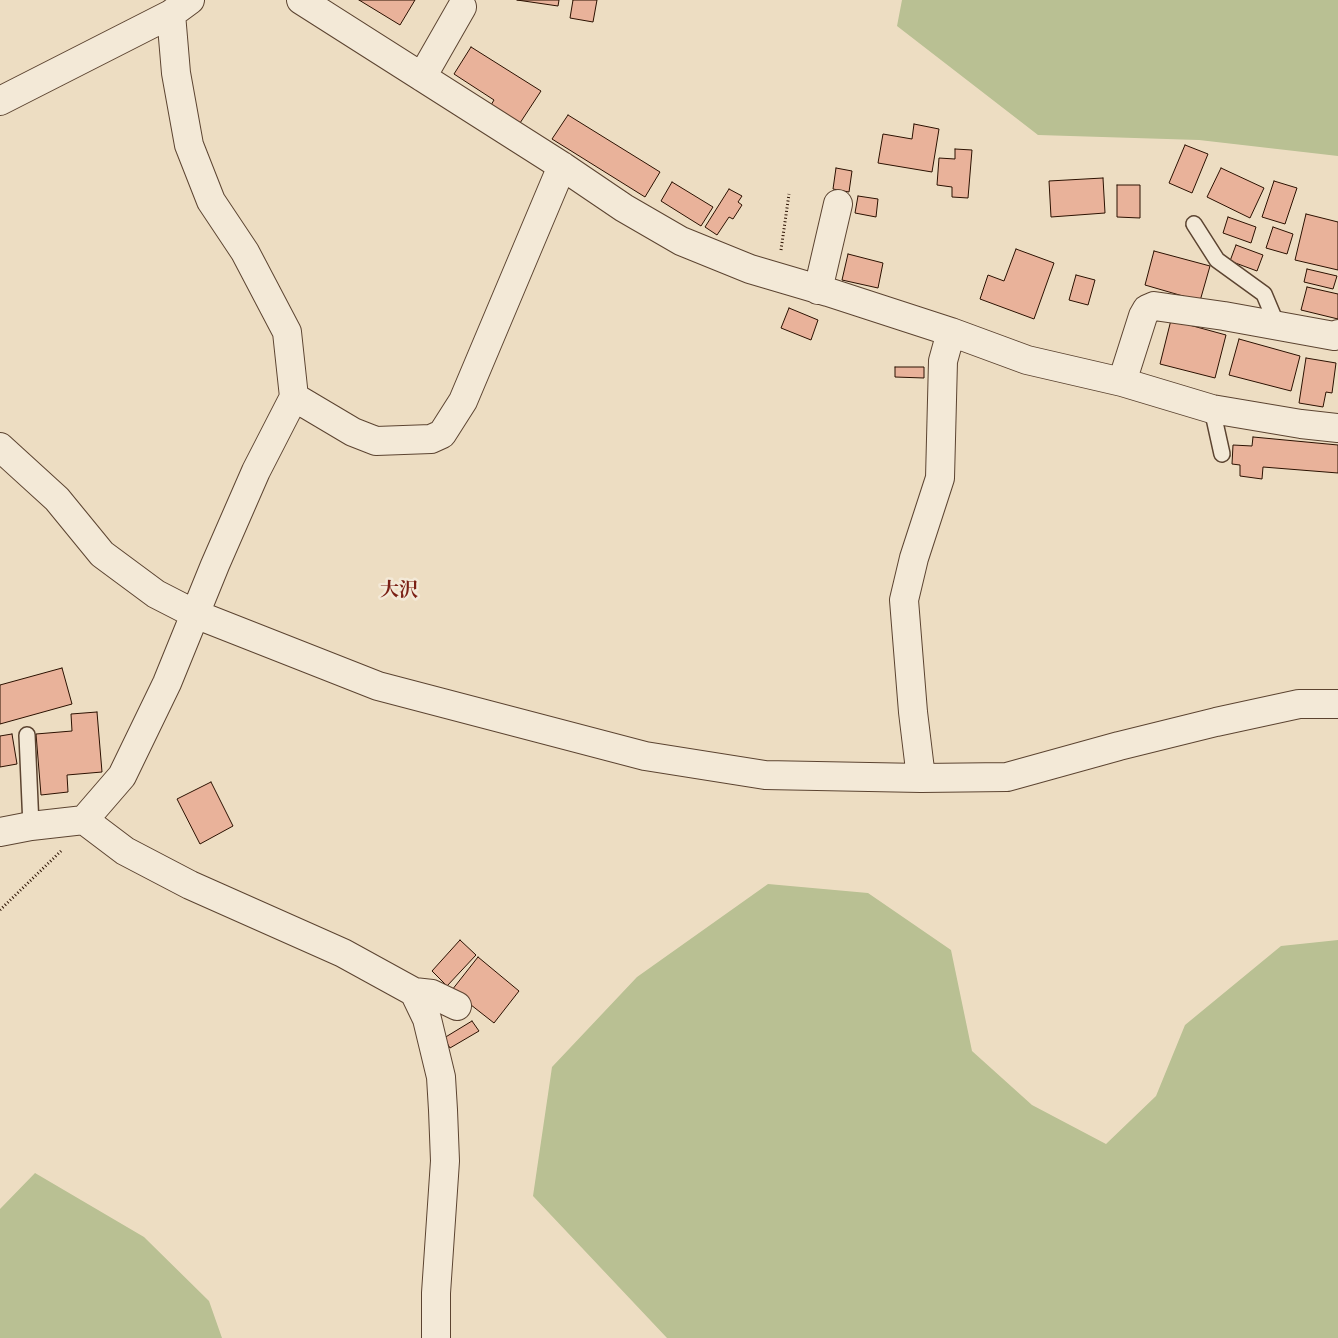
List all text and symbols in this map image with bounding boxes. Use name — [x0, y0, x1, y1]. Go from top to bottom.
district label: 大沢 — [380, 580, 418, 602]

